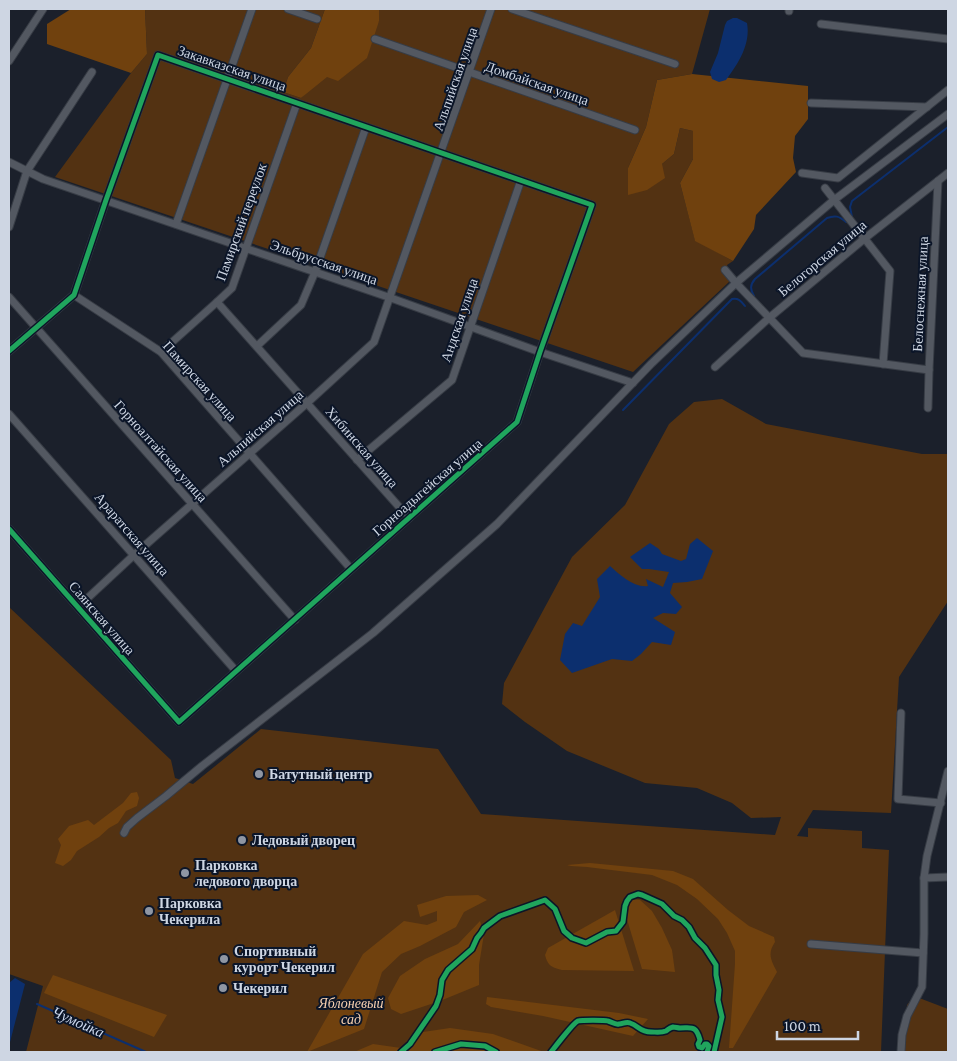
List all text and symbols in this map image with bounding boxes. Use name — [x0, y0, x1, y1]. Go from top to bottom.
street label: Альпийская улица — [430, 24, 480, 133]
street label: Закавказская улица — [176, 42, 289, 94]
street label: Домбайская улица — [483, 58, 592, 109]
street label: Памирский переулок — [212, 161, 270, 283]
street label: Белогорская улица — [775, 216, 870, 300]
street label: Белоснежная улица — [909, 235, 931, 352]
street label: Эльбрусская улица — [268, 236, 380, 288]
street label: Андская улица — [437, 275, 481, 364]
street label: Памирская улица — [160, 338, 241, 425]
street label: Альпийская улица — [214, 386, 307, 470]
street label: Горноалтайская улица — [111, 397, 211, 506]
street label: Хибинская улица — [322, 403, 402, 491]
street label: Горноадыгейская улица — [369, 435, 486, 539]
street label: Араратская улица — [91, 489, 173, 580]
street label: Саянская улица — [66, 578, 139, 659]
place label: Батутный центр — [269, 766, 373, 782]
marker: Батутный центр — [253, 768, 265, 780]
place label: Ледовый дворец — [252, 832, 355, 848]
marker: Ледовый дворец — [236, 834, 248, 846]
place label: Парковка ледового дворца — [195, 857, 297, 889]
marker: Парковка ледового дворца — [179, 867, 191, 879]
place label: Парковка Чекерила — [159, 895, 222, 927]
marker: Парковка Чекерила — [143, 905, 155, 917]
place label: Спортивный курорт Чекерил — [234, 943, 335, 975]
marker: Спортивный курорт Чекерил — [218, 953, 230, 965]
place label: Чекерил — [233, 980, 287, 996]
marker: Чекерил — [217, 982, 229, 994]
park label: Яблоневый сад — [318, 995, 383, 1027]
water label: Чумойка — [49, 1003, 107, 1041]
scale bar — [777, 1008, 858, 1040]
text: 100 m — [784, 1018, 821, 1034]

